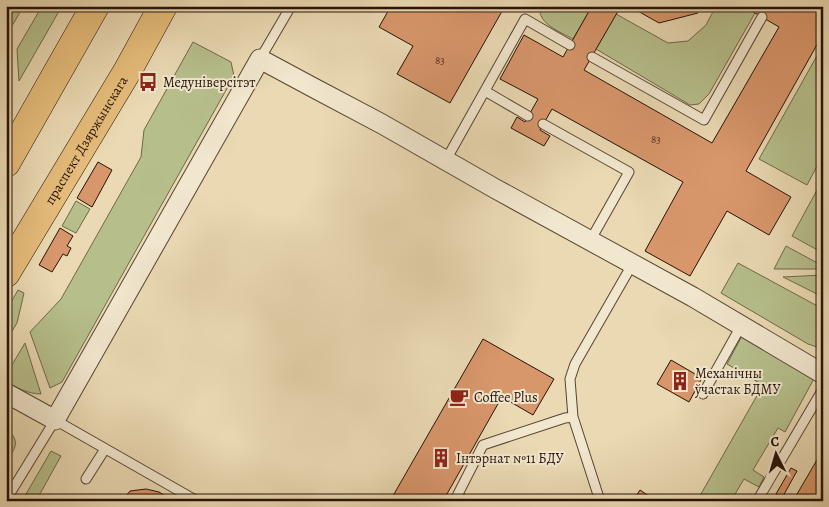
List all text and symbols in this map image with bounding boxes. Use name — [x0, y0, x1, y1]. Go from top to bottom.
house number: 83 — [435, 53, 445, 68]
bus stop icon: Медуніверсітэт — [137, 71, 159, 93]
street label: праспект Дзяржынскага — [40, 72, 132, 208]
place label: Медуніверсітэт — [163, 73, 256, 92]
house number: 83 — [651, 132, 661, 147]
place label: Механічны ўчастак БДМУ — [694, 364, 781, 399]
building icon: Механічны ўчастак БДМУ — [669, 370, 691, 392]
cafe icon: Coffee Plus — [448, 386, 470, 408]
place label: Coffee Plus — [474, 388, 538, 407]
north arrow — [752, 430, 802, 480]
text: С — [770, 432, 780, 451]
building icon: Інтэрнат №11 БДУ — [430, 447, 452, 469]
place label: Інтэрнат №11 БДУ — [456, 449, 564, 468]

